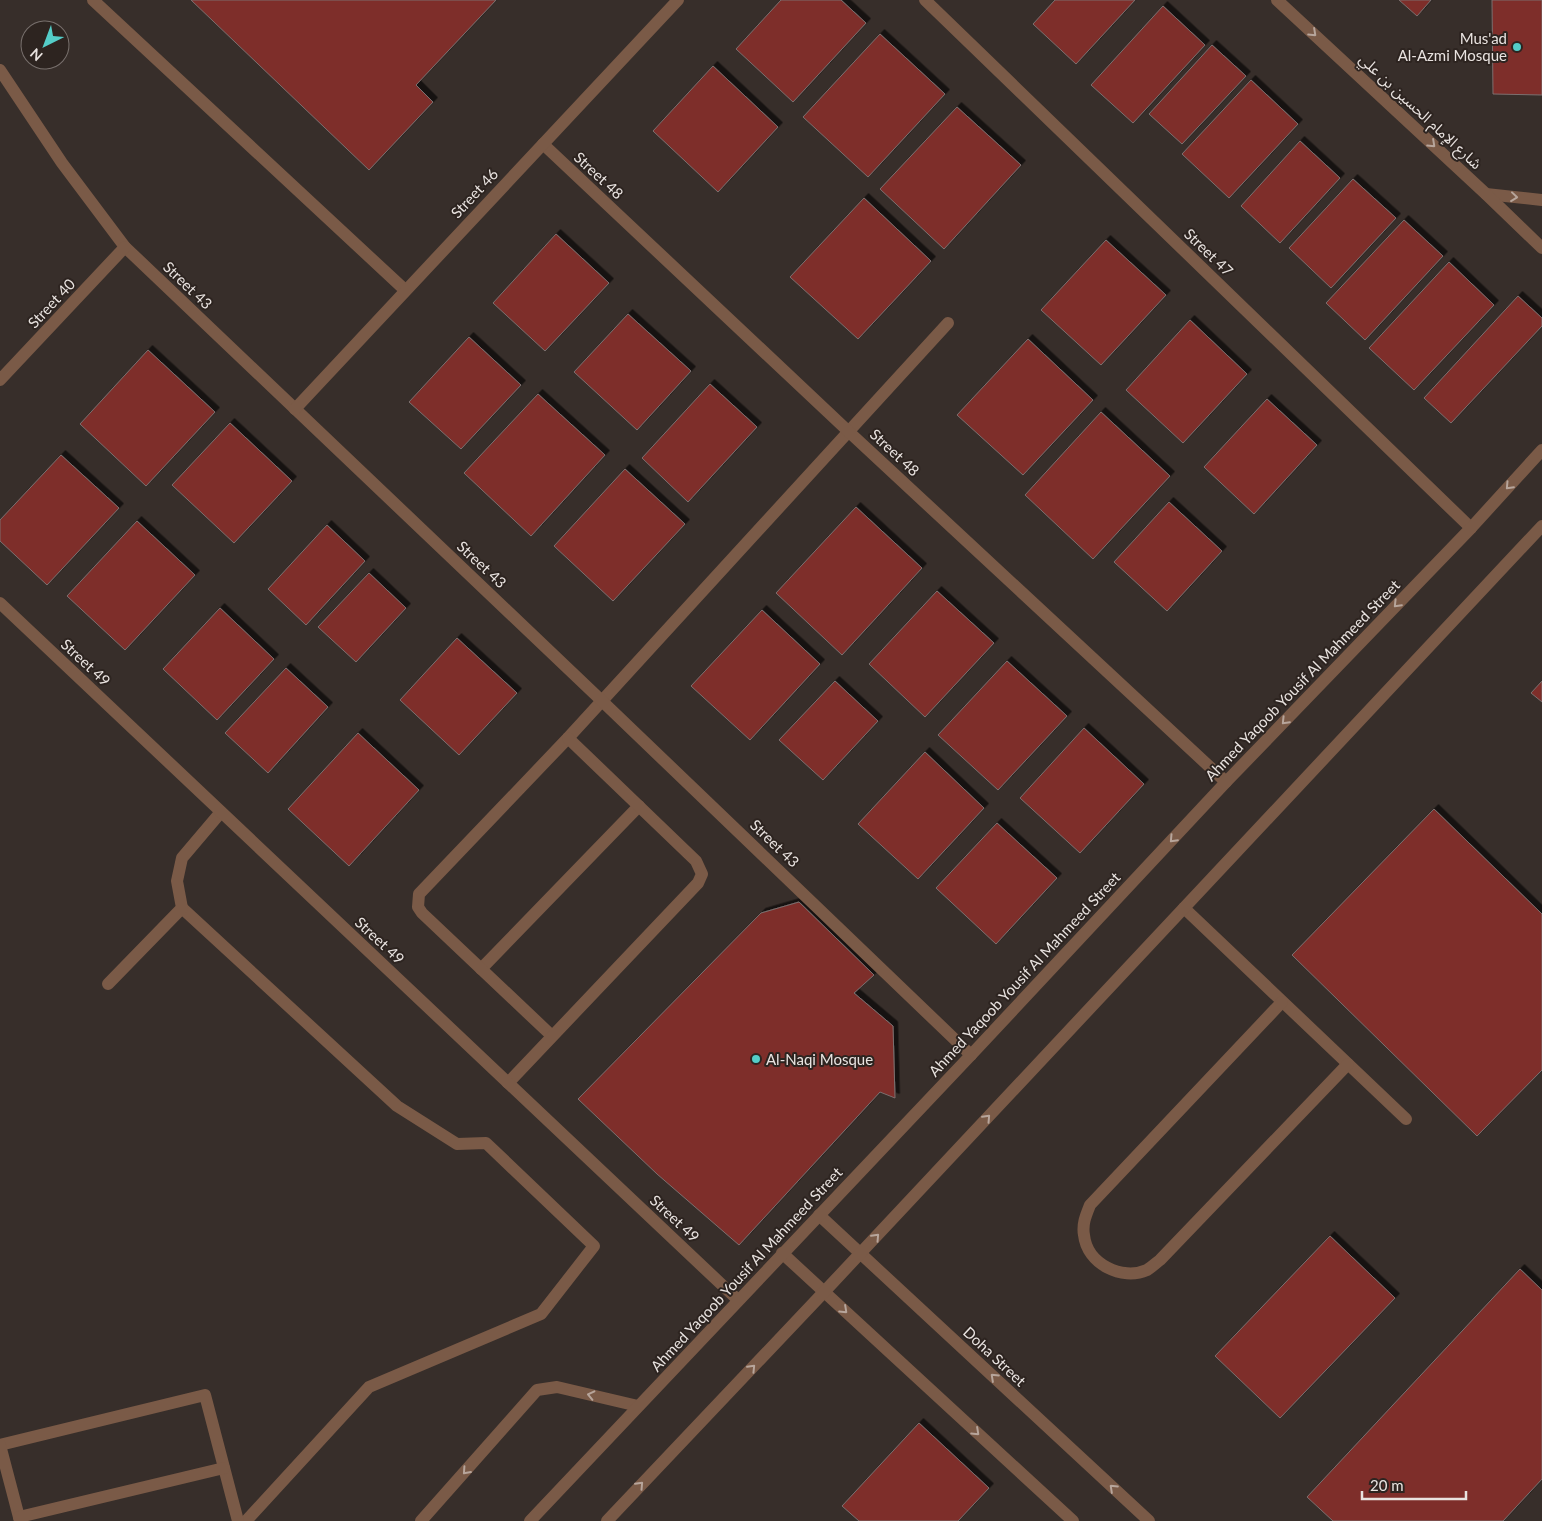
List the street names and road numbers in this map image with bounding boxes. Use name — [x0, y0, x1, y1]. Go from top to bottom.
street label: شارع الإمام الحسين بن علي — [1353, 50, 1486, 175]
street label: Street 48 — [571, 148, 627, 202]
street label: Street 46 — [447, 164, 501, 221]
street label: Street 47 — [1181, 224, 1237, 280]
street label: Street 43 — [160, 257, 216, 313]
street label: Street 40 — [24, 274, 78, 331]
street label: Street 48 — [867, 425, 923, 479]
street label: Street 43 — [454, 537, 510, 591]
street label: Ahmed Yaqoob Yousif Al Mahmeed Street — [1201, 575, 1404, 784]
street label: Street 49 — [58, 635, 114, 689]
street label: Street 43 — [747, 815, 803, 871]
street label: Ahmed Yaqoob Yousif Al Mahmeed Street — [924, 868, 1124, 1080]
street label: Street 49 — [352, 913, 408, 967]
street label: Ahmed Yaqoob Yousif Al Mahmeed Street — [646, 1163, 846, 1375]
street label: Street 49 — [647, 1191, 703, 1245]
street label: Doha Street — [960, 1322, 1030, 1390]

